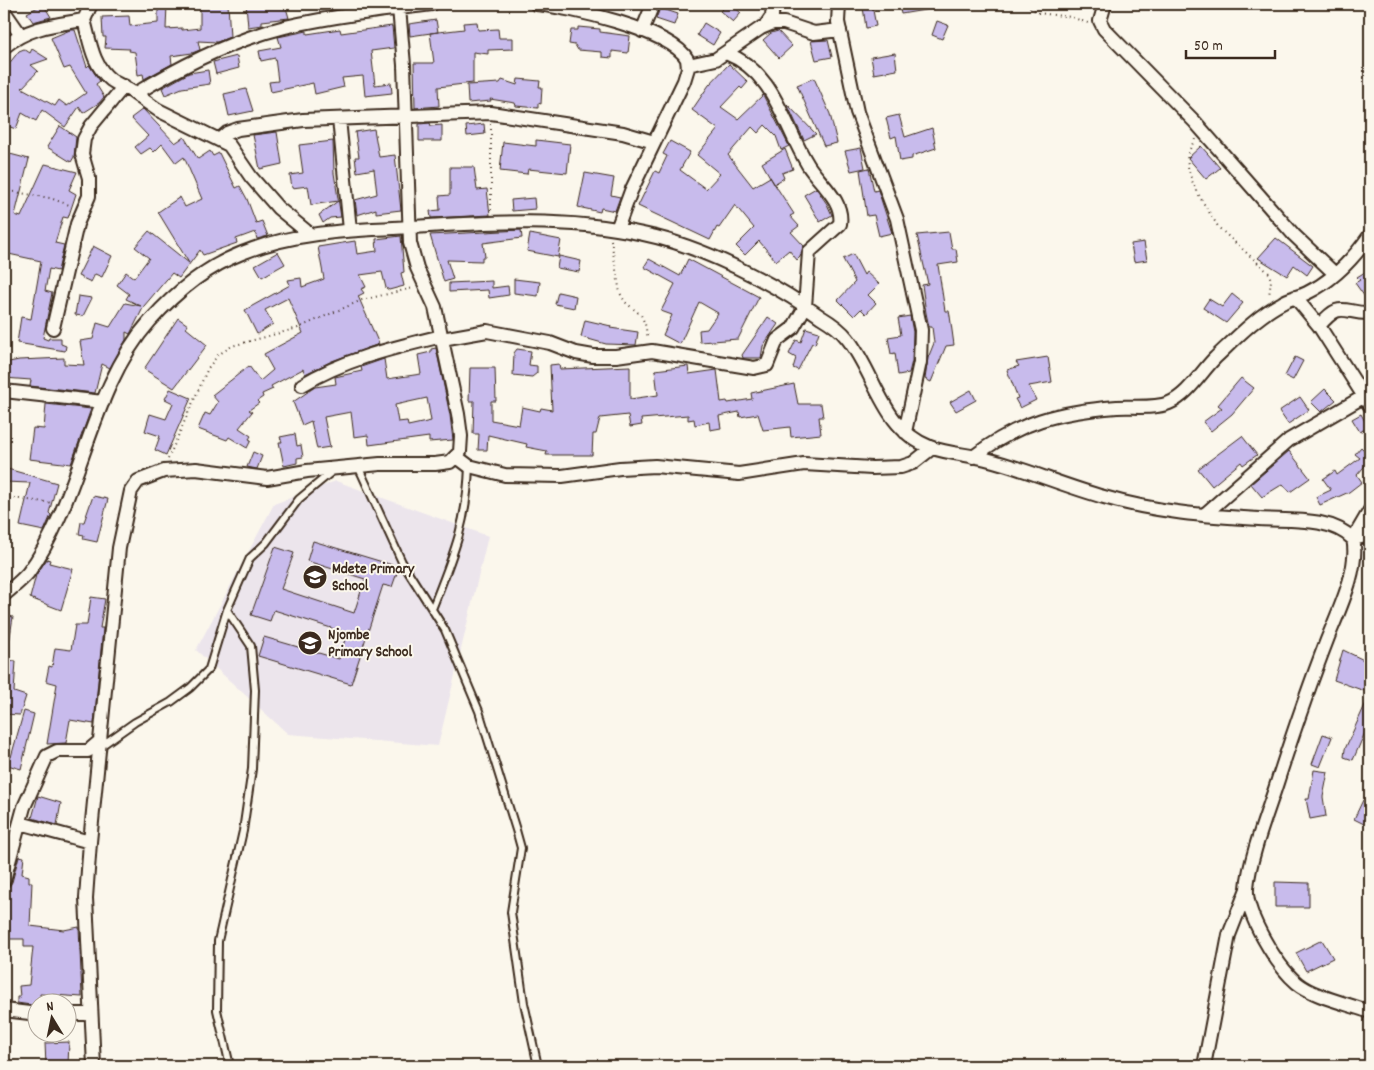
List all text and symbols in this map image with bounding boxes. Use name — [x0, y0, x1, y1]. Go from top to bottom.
scale bar — [1186, 28, 1275, 60]
text: 50 m — [1194, 36, 1223, 58]
place label: Mdete Primary School — [332, 559, 415, 598]
school or university icon: Mdete Primary School — [302, 564, 328, 590]
place label: Njombe Primary School — [328, 625, 412, 664]
school or university icon: Njombe Primary School — [297, 630, 323, 656]
north arrow — [28, 992, 78, 1042]
text: N — [45, 997, 55, 1018]

